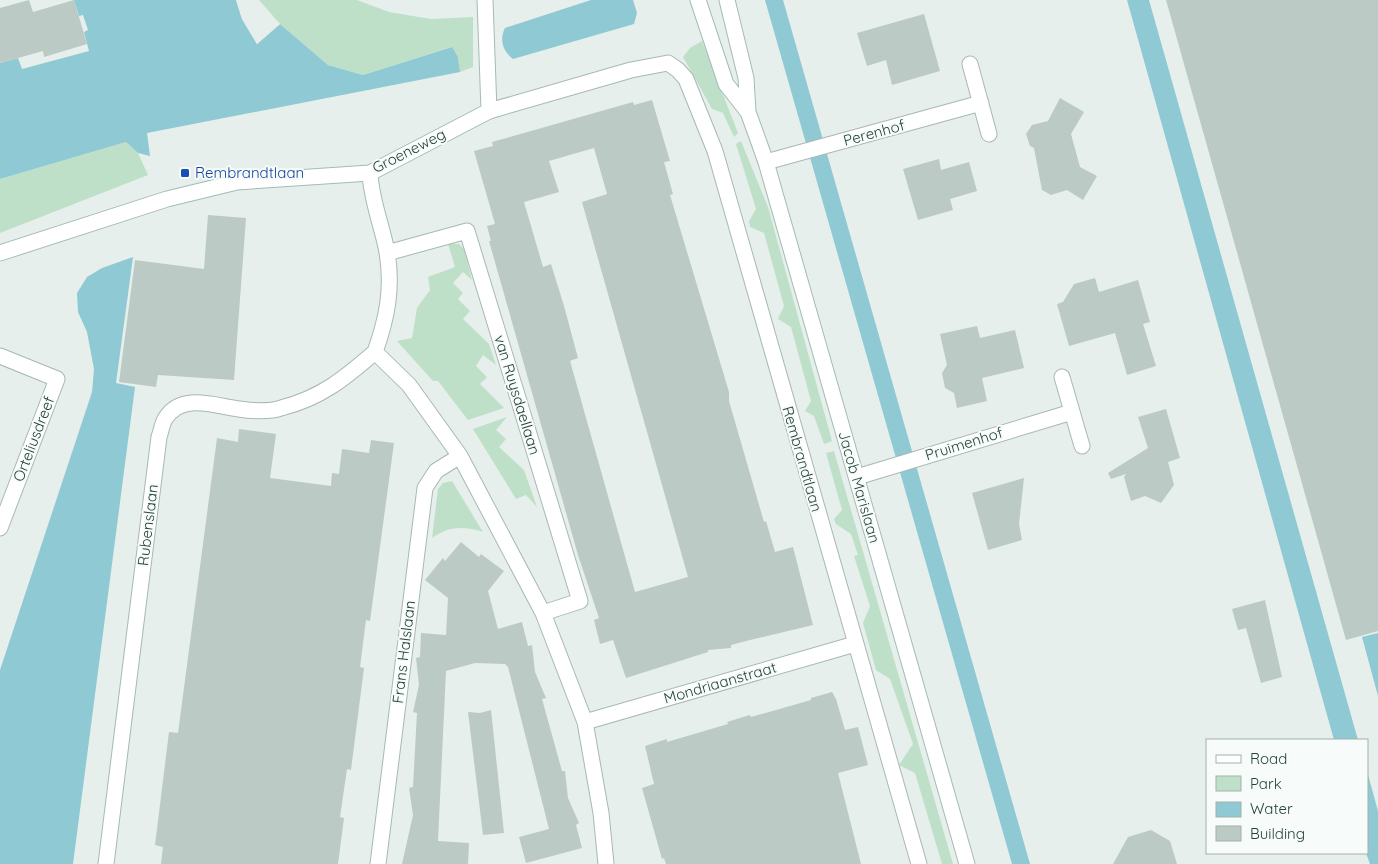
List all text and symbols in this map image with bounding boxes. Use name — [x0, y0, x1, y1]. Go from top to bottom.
street label: Perenhof — [841, 115, 907, 150]
street label: Groeneweg — [369, 124, 449, 177]
place label: Rembrandtlaan — [195, 163, 304, 182]
marker: Rembrandtlaan — [179, 167, 191, 179]
street label: van Ruysdaellaan — [490, 333, 545, 457]
street label: Orteliusdreef — [9, 393, 59, 484]
street label: Rembrandtlaan — [778, 404, 827, 514]
street label: Pruimenhof — [923, 423, 1006, 464]
street label: Jacob Marislaan — [834, 429, 885, 545]
street label: Rubenslaan — [133, 483, 162, 567]
street label: Frans Halslaan — [388, 599, 419, 705]
street label: Mondriaanstraat — [661, 657, 778, 708]
legend — [1206, 739, 1368, 854]
text: Road — [1250, 749, 1287, 768]
text: Park — [1250, 774, 1282, 793]
text: Water — [1250, 799, 1293, 818]
text: Building — [1250, 824, 1305, 843]

